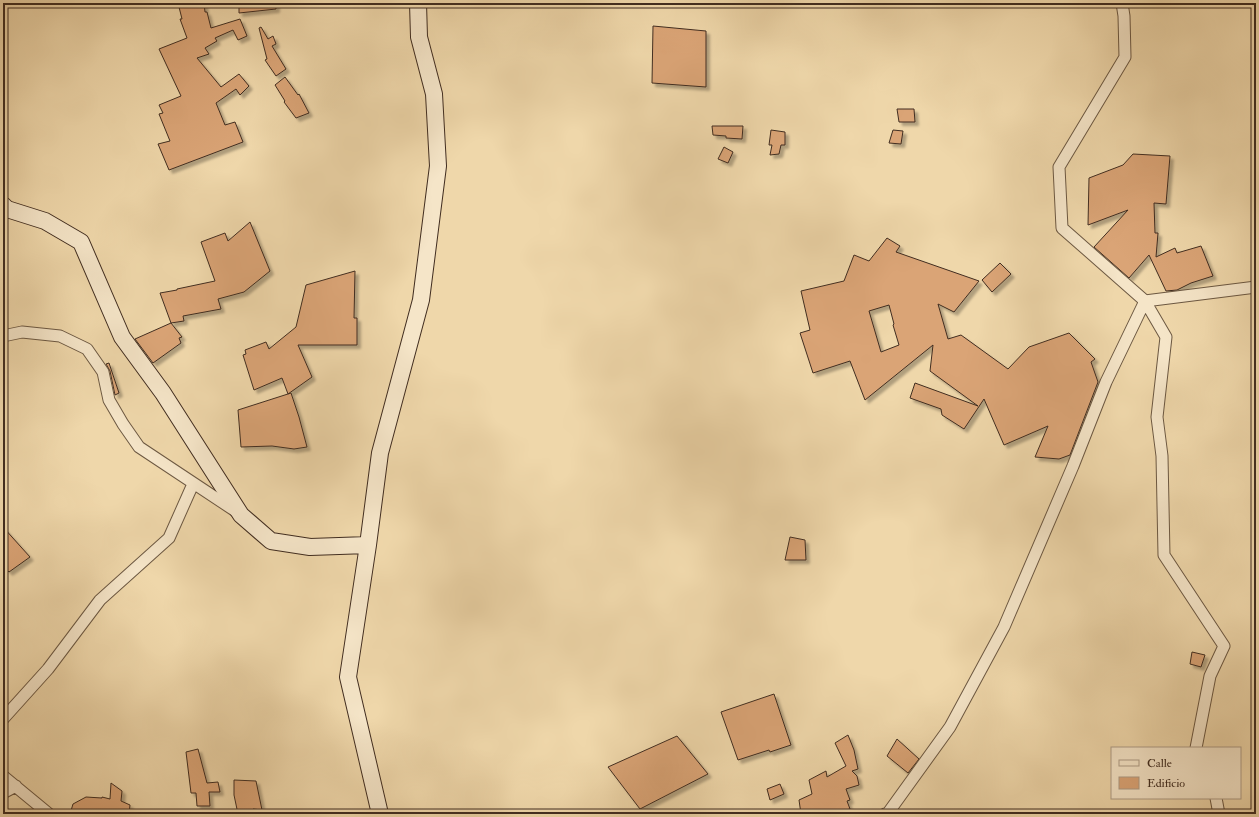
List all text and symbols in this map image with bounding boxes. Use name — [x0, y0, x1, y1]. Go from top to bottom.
legend — [1111, 747, 1241, 799]
text: Calle — [1147, 756, 1172, 771]
text: Edificio — [1147, 776, 1185, 791]

